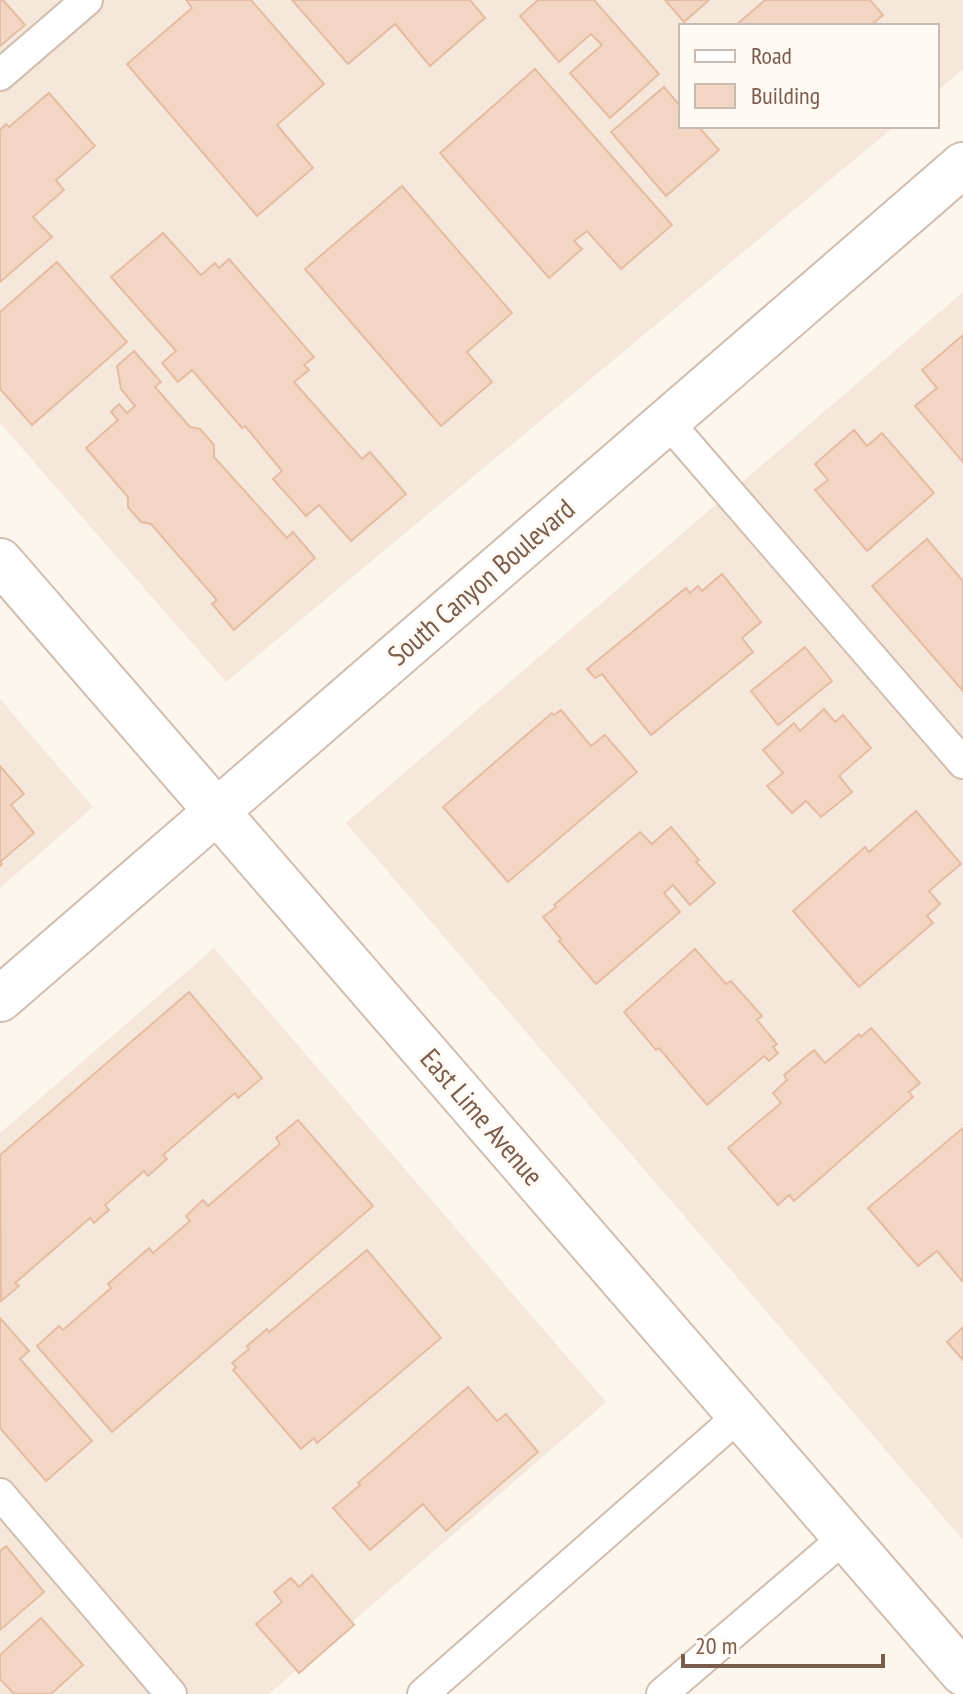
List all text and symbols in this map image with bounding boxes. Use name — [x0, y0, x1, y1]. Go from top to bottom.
legend — [679, 24, 939, 128]
text: Road — [751, 40, 792, 71]
text: Building — [751, 80, 820, 111]
street label: South Canyon Boulevard — [380, 490, 582, 673]
street label: East Lime Avenue — [413, 1040, 552, 1193]
scale bar — [683, 1618, 883, 1668]
text: 20 m — [695, 1630, 737, 1661]

